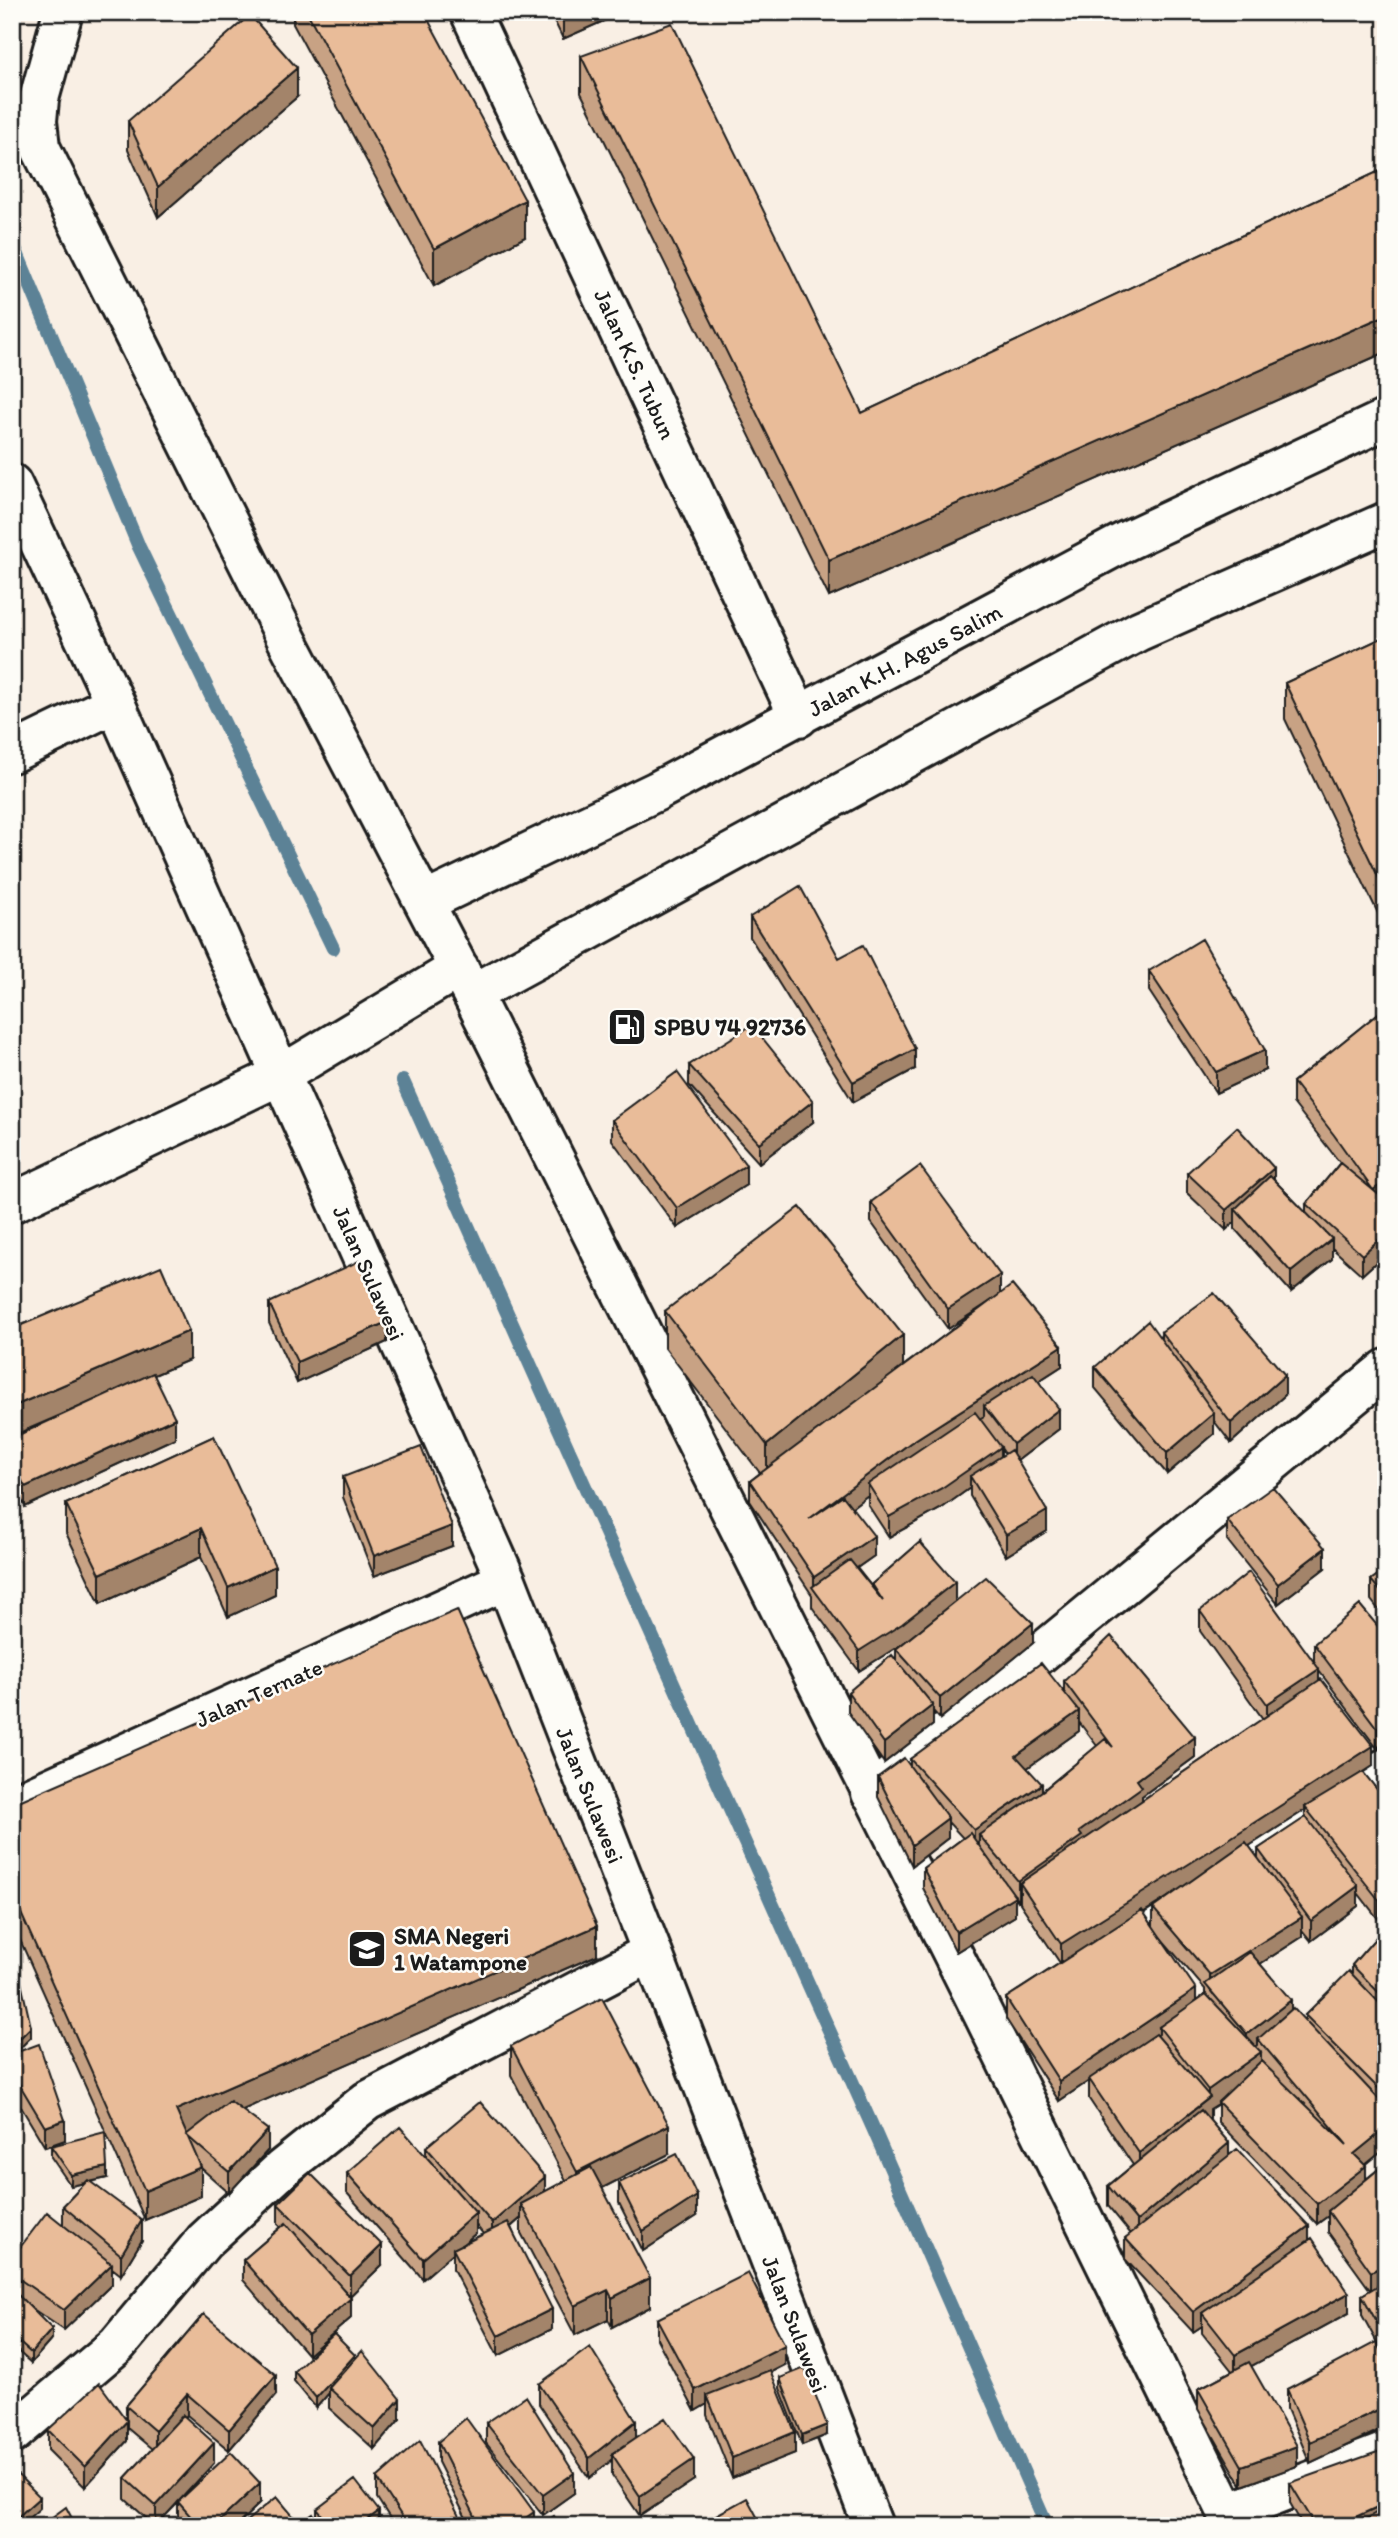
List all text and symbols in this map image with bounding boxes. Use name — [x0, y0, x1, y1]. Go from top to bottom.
street label: Jalan K.S. Tubun — [588, 284, 682, 444]
street label: Jalan K.H. Agus Salim — [803, 597, 1007, 723]
fuel station icon: SPBU 74 92736 — [606, 1006, 648, 1048]
place label: SPBU 74 92736 — [654, 1013, 806, 1041]
street label: Jalan Sulawesi — [327, 1201, 411, 1345]
street label: Jalan Ternate — [191, 1653, 327, 1733]
street label: Jalan Sulawesi — [550, 1723, 630, 1867]
place label: SMA Negeri 1 Watampone — [394, 1922, 527, 1976]
school or university icon: SMA Negeri 1 Watampone — [346, 1928, 388, 1970]
street label: Jalan Sulawesi — [756, 2251, 834, 2397]

